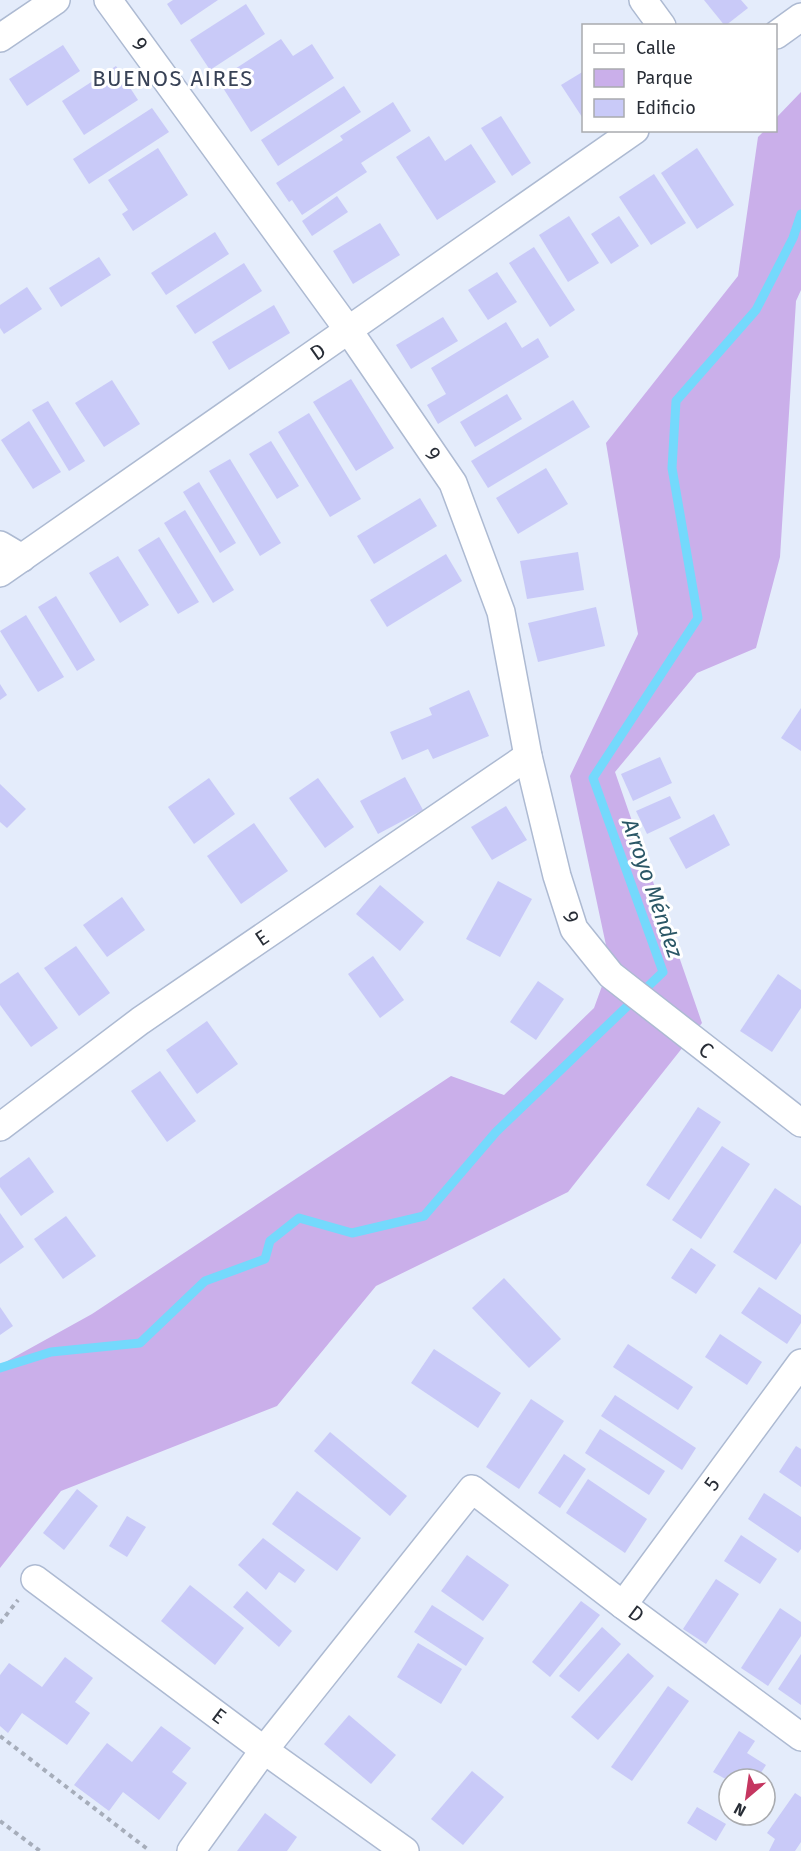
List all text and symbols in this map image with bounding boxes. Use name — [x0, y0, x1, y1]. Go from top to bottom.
legend — [582, 24, 777, 132]
street label: 9 — [126, 32, 154, 56]
text: Calle — [636, 37, 676, 59]
district label: BUENOS AIRES — [92, 65, 254, 92]
text: Parque — [636, 67, 693, 89]
text: Edificio — [636, 97, 696, 119]
street label: D — [305, 337, 331, 367]
street label: 9 — [419, 442, 447, 466]
water label: Arroyo Méndez — [616, 814, 689, 962]
street label: 9 — [557, 907, 585, 927]
street label: E — [250, 924, 274, 952]
street label: C — [693, 1036, 719, 1064]
street label: 5 — [698, 1472, 726, 1496]
street label: D — [623, 1600, 649, 1628]
street label: E — [207, 1702, 231, 1730]
north arrow — [717, 1767, 777, 1827]
text: N — [731, 1799, 749, 1821]

